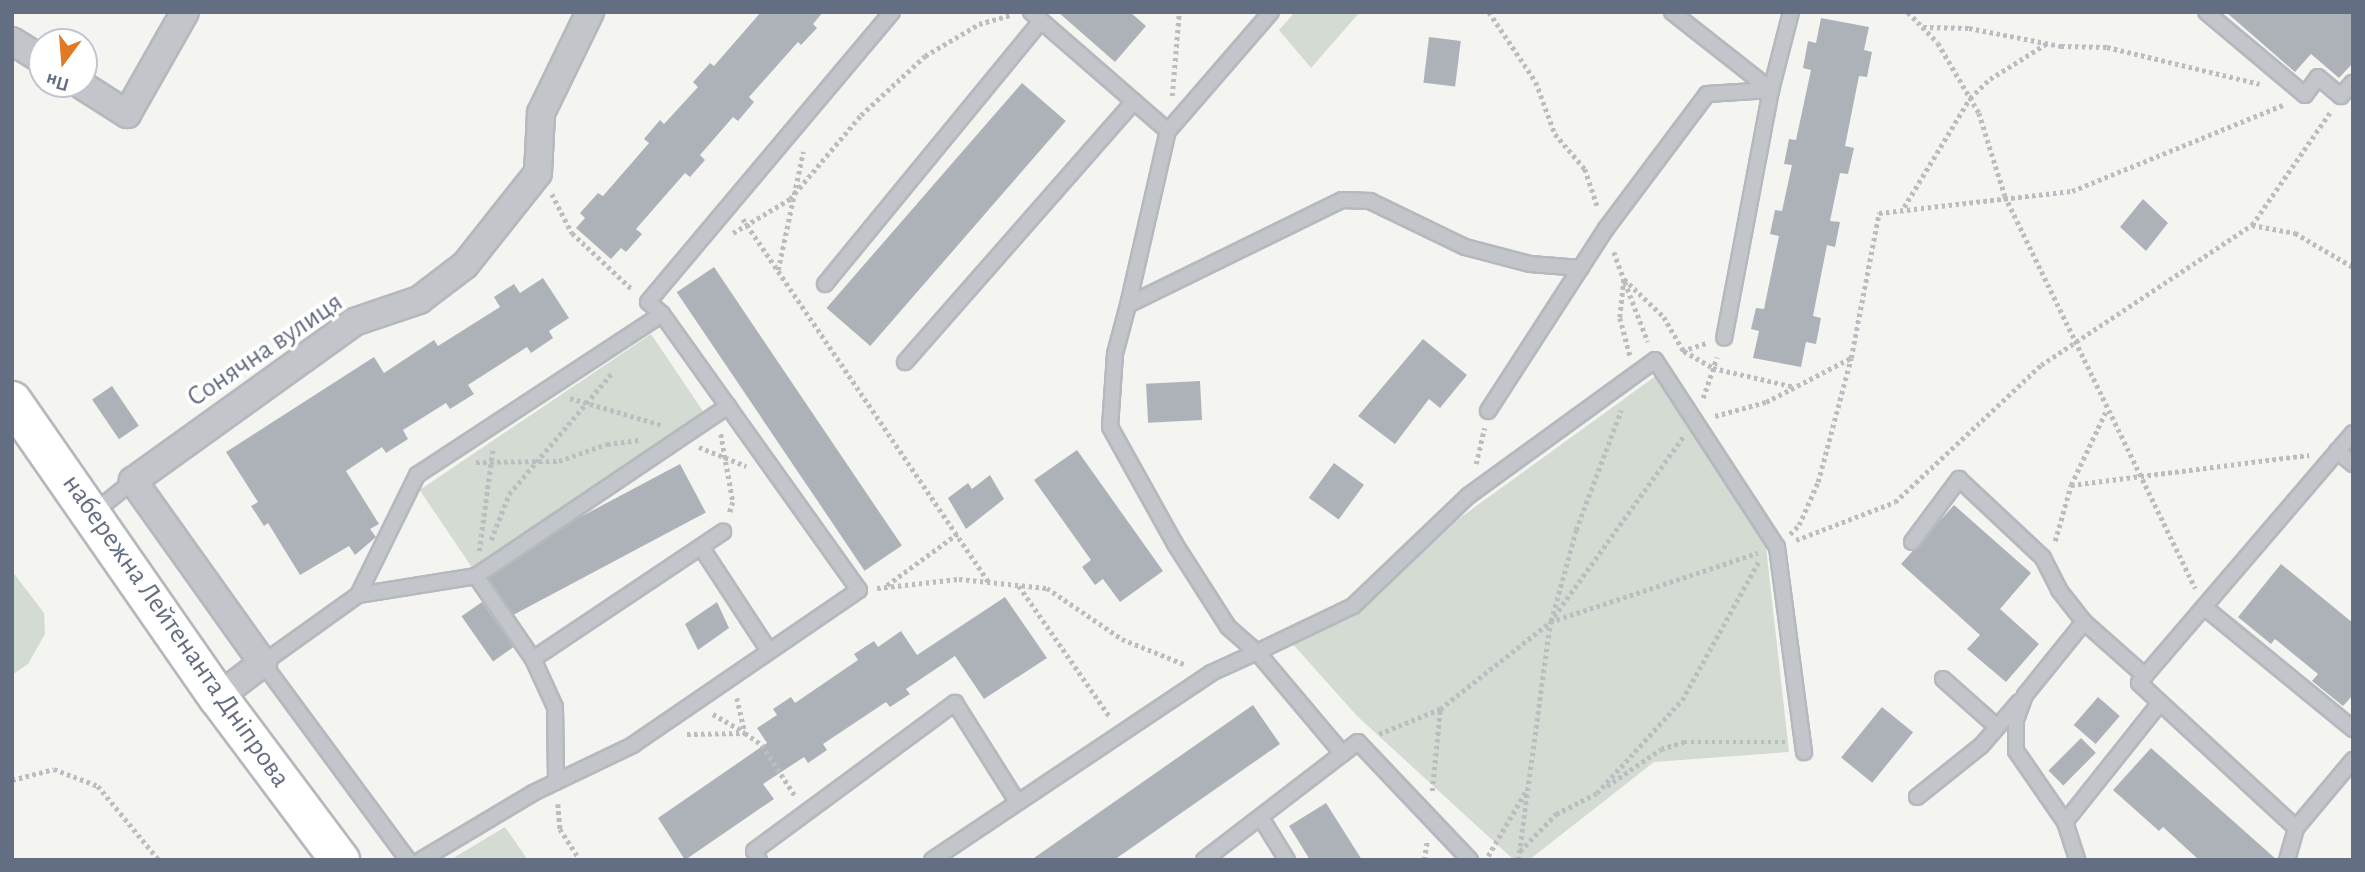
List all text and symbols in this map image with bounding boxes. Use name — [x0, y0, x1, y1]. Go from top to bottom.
north arrow — [28, 28, 98, 98]
text: Пн — [44, 69, 71, 94]
street label: Сонячна вулиця — [181, 285, 349, 415]
street label: набережна Лейтенанта Дніпрова — [55, 468, 297, 794]

